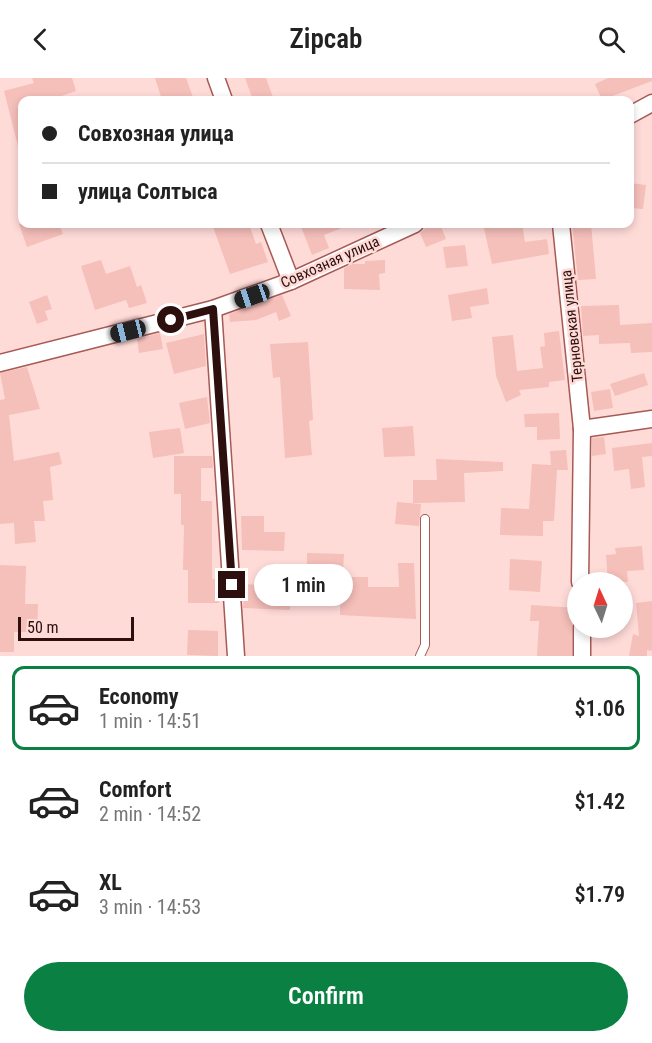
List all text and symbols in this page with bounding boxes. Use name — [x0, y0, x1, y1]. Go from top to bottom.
icon: back — [24, 23, 57, 56]
text: Zipcab — [290, 23, 362, 55]
icon: search — [595, 23, 628, 56]
text: Совхозная улица — [78, 121, 234, 146]
text: улица Солтыса — [78, 179, 218, 204]
street label: Совхозная улица — [278, 232, 382, 292]
street label: Терновская улица — [557, 269, 587, 383]
car — [232, 282, 272, 310]
route start — [157, 306, 184, 333]
car — [108, 318, 148, 344]
callout: 1 min — [253, 564, 352, 606]
route end — [218, 571, 245, 598]
north arrow — [567, 572, 633, 638]
map controls — [567, 572, 633, 638]
text: 1 min — [281, 573, 326, 597]
scale bar — [18, 614, 134, 642]
text: 50 m — [27, 618, 59, 637]
icon: car — [27, 681, 81, 735]
text: Economy — [99, 684, 179, 709]
text: $1.06 — [574, 696, 625, 721]
text: 1 min · 14:51 — [99, 709, 201, 733]
icon: car — [27, 774, 81, 828]
text: Comfort — [99, 777, 172, 802]
text: $1.42 — [574, 789, 625, 814]
text: 2 min · 14:52 — [99, 802, 201, 826]
icon: car — [27, 867, 81, 921]
text: XL — [99, 870, 122, 895]
text: $1.79 — [574, 882, 625, 907]
text: 3 min · 14:53 — [99, 895, 201, 919]
button: Confirm — [24, 962, 628, 1031]

